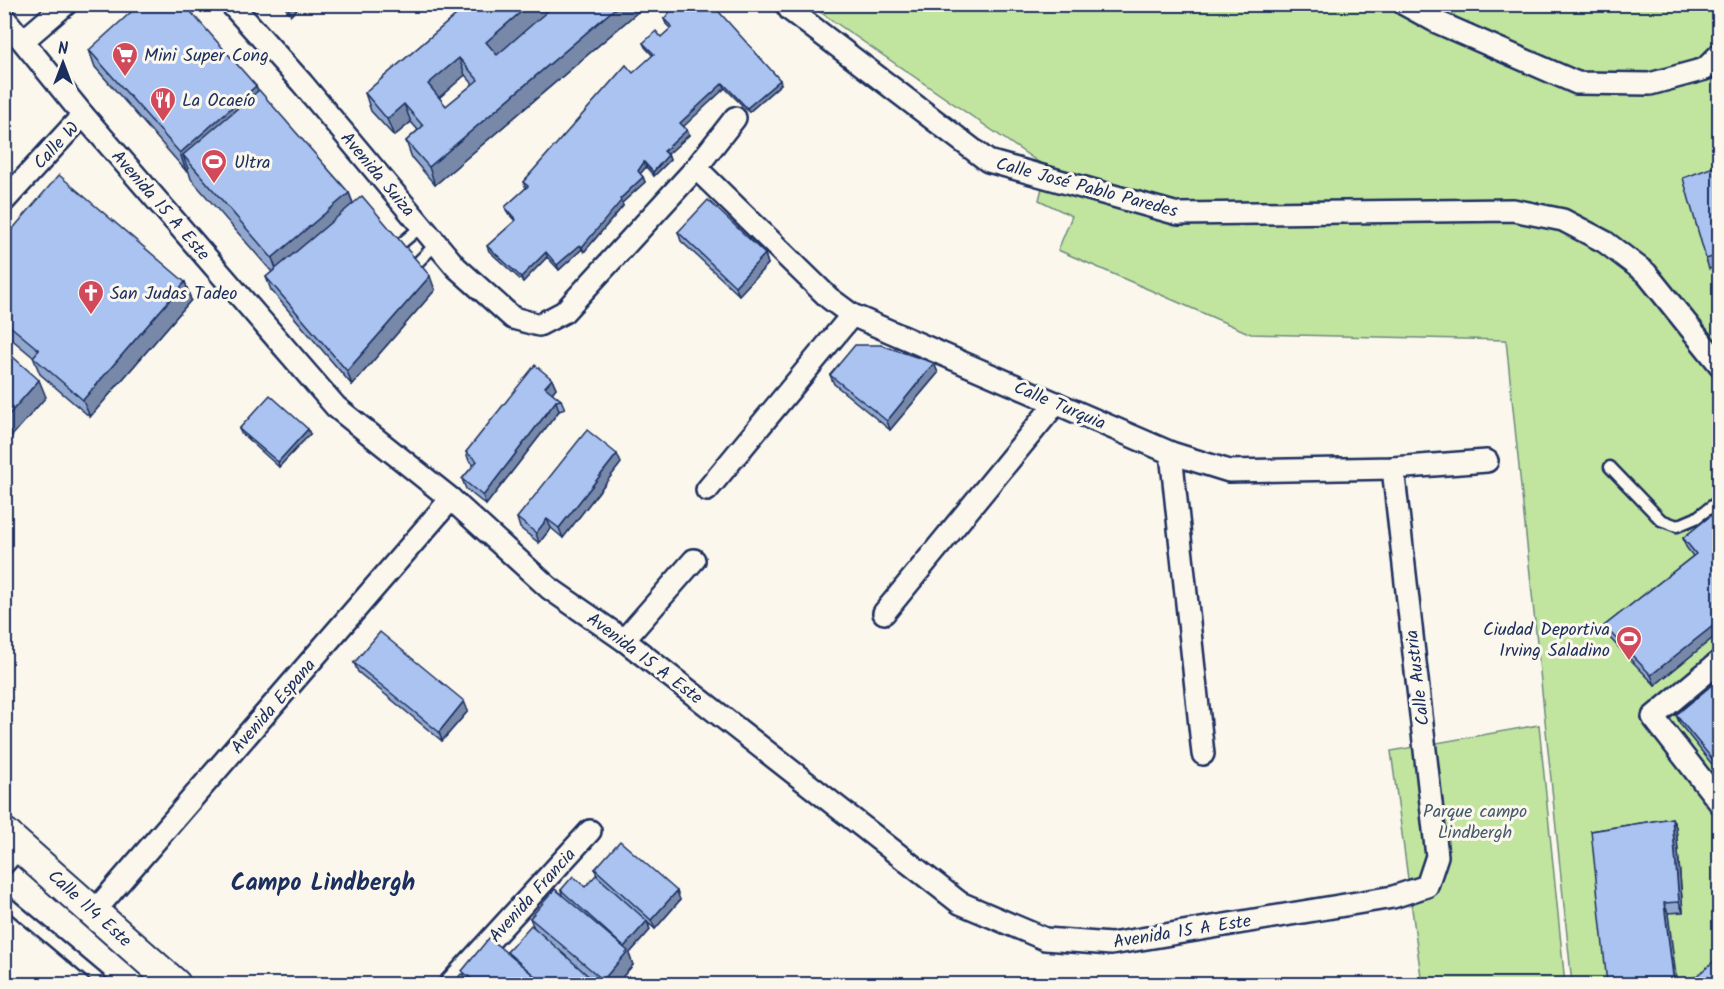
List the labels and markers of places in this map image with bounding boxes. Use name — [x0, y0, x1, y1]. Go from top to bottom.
supermarket icon: Mini Super Cong — [110, 40, 140, 78]
place label: Mini Super Cong — [144, 42, 269, 71]
restaurant icon: La Ocaeío — [148, 85, 178, 123]
place label: La Ocaeío — [182, 87, 256, 116]
sports icon: Ultra — [199, 147, 229, 185]
place label: Ultra — [234, 149, 271, 178]
church icon: San Judas Tadeo — [76, 278, 106, 316]
place label: San Judas Tadeo — [110, 280, 238, 309]
place label: Ciudad Deportiva Irving Saladino — [1483, 616, 1610, 666]
sports icon: Ciudad Deportiva Irving Saladino — [1614, 624, 1644, 662]

